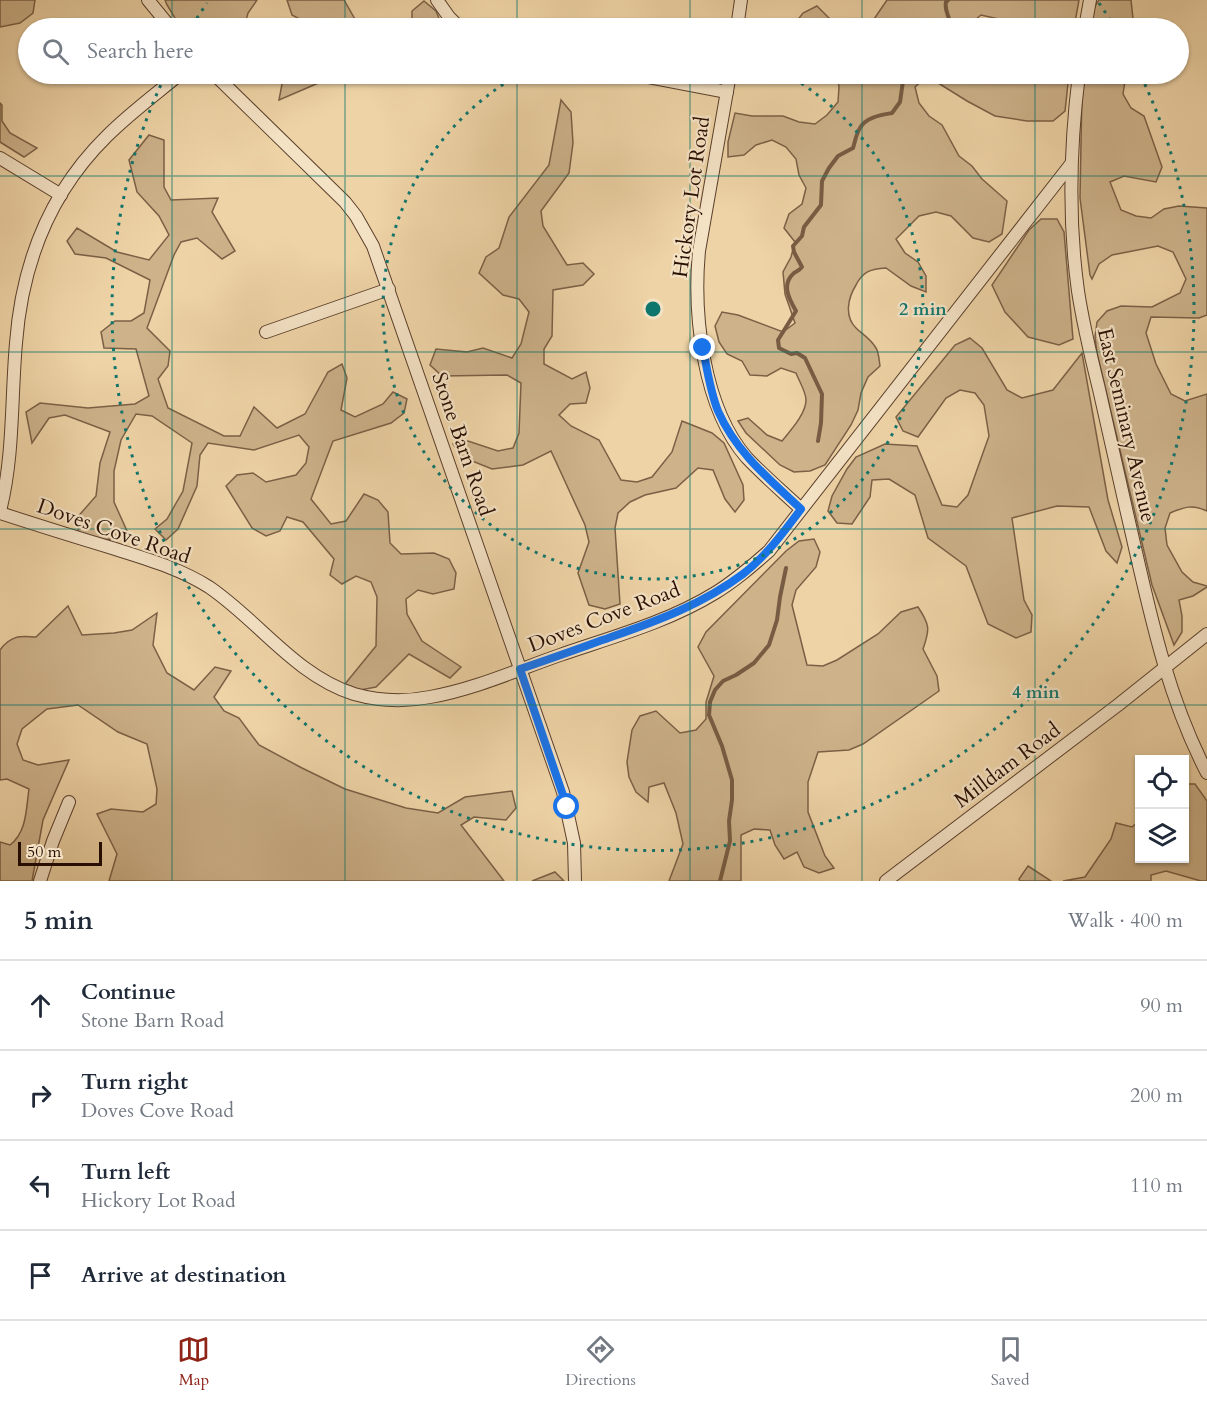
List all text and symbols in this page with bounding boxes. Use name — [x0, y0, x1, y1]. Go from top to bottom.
search box — [18, 18, 1189, 84]
icon: search — [39, 35, 72, 68]
text: Search here — [87, 36, 194, 66]
street label: Hickory Lot Road — [666, 115, 717, 280]
text: 2 min — [899, 297, 947, 322]
centre of rings — [643, 299, 663, 319]
street label: East Seminary Avenue — [1090, 325, 1163, 525]
route end — [689, 334, 715, 360]
street label: Stone Barn Road — [424, 368, 501, 520]
street label: Doves Cove Road — [33, 492, 194, 571]
street label: Doves Cove Road — [524, 575, 684, 660]
text: 4 min — [1012, 680, 1060, 705]
street label: Milldam Road — [948, 716, 1066, 815]
map controls — [1135, 755, 1189, 863]
button: locate — [1135, 755, 1189, 809]
route start — [553, 793, 579, 819]
button: layers — [1135, 809, 1189, 863]
scale bar — [18, 839, 102, 866]
text: 50 m — [27, 841, 61, 863]
text: 5 min — [24, 903, 93, 938]
text: Walk · 400 m — [1068, 907, 1183, 934]
text: Continue — [81, 977, 176, 1007]
icon: ahead — [24, 989, 57, 1022]
text: 90 m — [1140, 992, 1183, 1019]
text: Stone Barn Road — [81, 1007, 224, 1034]
text: Turn right — [81, 1067, 188, 1097]
icon: right — [24, 1079, 57, 1112]
text: 200 m — [1130, 1082, 1183, 1109]
text: Doves Cove Road — [81, 1097, 234, 1124]
text: Turn left — [81, 1157, 170, 1187]
icon: left — [24, 1169, 57, 1202]
text: 110 m — [1130, 1172, 1183, 1199]
text: Hickory Lot Road — [81, 1187, 236, 1214]
icon: arrive — [24, 1259, 57, 1292]
text: Arrive at destination — [81, 1260, 286, 1290]
tab: Map — [177, 1333, 210, 1391]
tab: Directions — [565, 1333, 636, 1391]
tab: Saved — [991, 1333, 1030, 1391]

